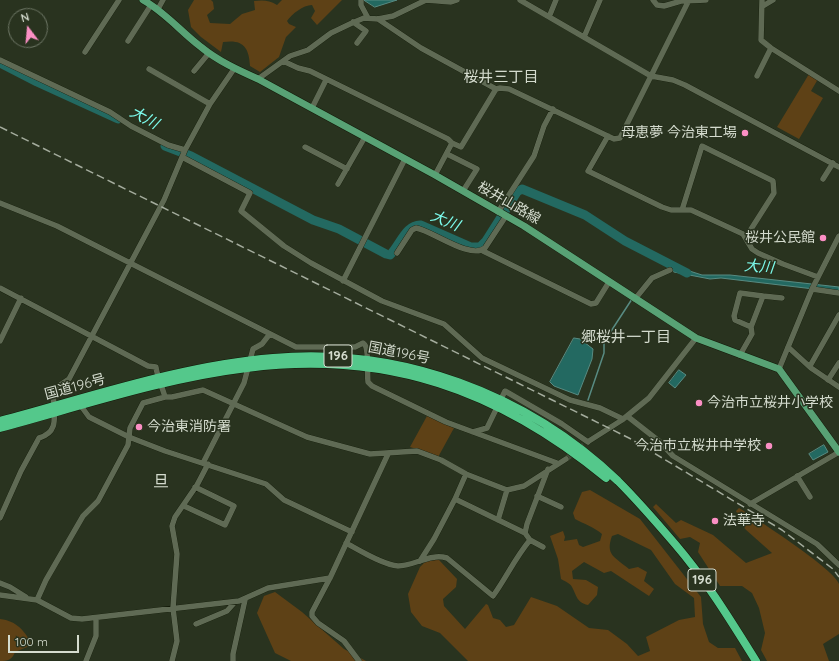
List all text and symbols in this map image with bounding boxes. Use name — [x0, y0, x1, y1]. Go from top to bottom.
north arrow — [8, 8, 48, 48]
text: N — [19, 10, 31, 25]
district label: 桜井三丁目 — [464, 68, 538, 86]
water label: 大川 — [127, 103, 161, 133]
place label: 母恵夢 今治東工場 — [621, 125, 737, 141]
marker: 母恵夢 今治東工場 — [740, 128, 750, 138]
street label: 桜井山路線 — [474, 178, 544, 228]
water label: 大川 — [428, 207, 462, 235]
place label: 桜井公民館 — [745, 230, 815, 246]
marker: 桜井公民館 — [818, 233, 828, 243]
water label: 大川 — [743, 257, 775, 277]
district label: 郷桜井一丁目 — [581, 328, 671, 346]
street label: 国道196号 — [367, 339, 431, 367]
road number: 196 — [324, 345, 352, 367]
street label: 国道196号 — [43, 371, 107, 403]
place label: 今治市立桜井小学校 — [707, 395, 833, 411]
marker: 今治市立桜井小学校 — [694, 398, 704, 408]
place label: 今治東消防署 — [147, 419, 231, 435]
marker: 今治東消防署 — [134, 422, 144, 432]
place label: 今治市立桜井中学校 — [635, 438, 761, 454]
marker: 今治市立桜井中学校 — [764, 441, 774, 451]
district label: 旦 — [153, 472, 169, 492]
place label: 法華寺 — [723, 513, 765, 529]
marker: 法華寺 — [710, 516, 720, 526]
road number: 196 — [688, 569, 716, 591]
scale bar — [10, 627, 81, 653]
text: 100 m — [15, 634, 48, 649]

